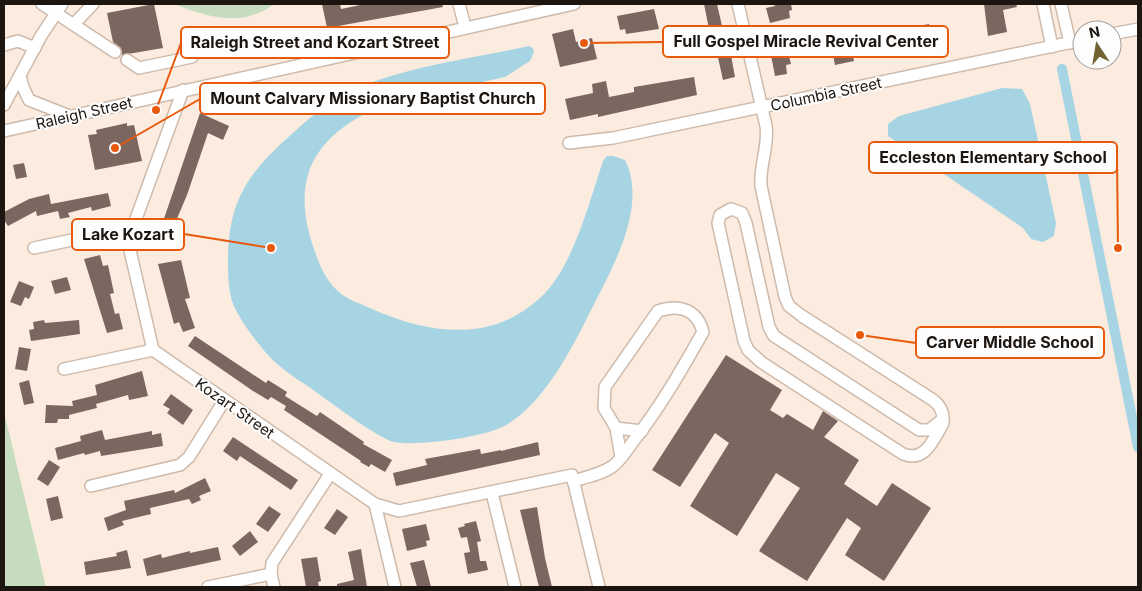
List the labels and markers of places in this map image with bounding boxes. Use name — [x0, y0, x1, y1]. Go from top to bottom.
callout: Full Gospel Miracle Revival Center — [663, 26, 948, 57]
callout: Raleigh Street and Kozart Street — [181, 27, 449, 58]
callout: Mount Calvary Missionary Baptist Church — [200, 83, 545, 114]
callout: Eccleston Elementary School — [869, 142, 1117, 173]
callout: Lake Kozart — [72, 219, 184, 250]
callout: Carver Middle School — [916, 327, 1104, 358]

